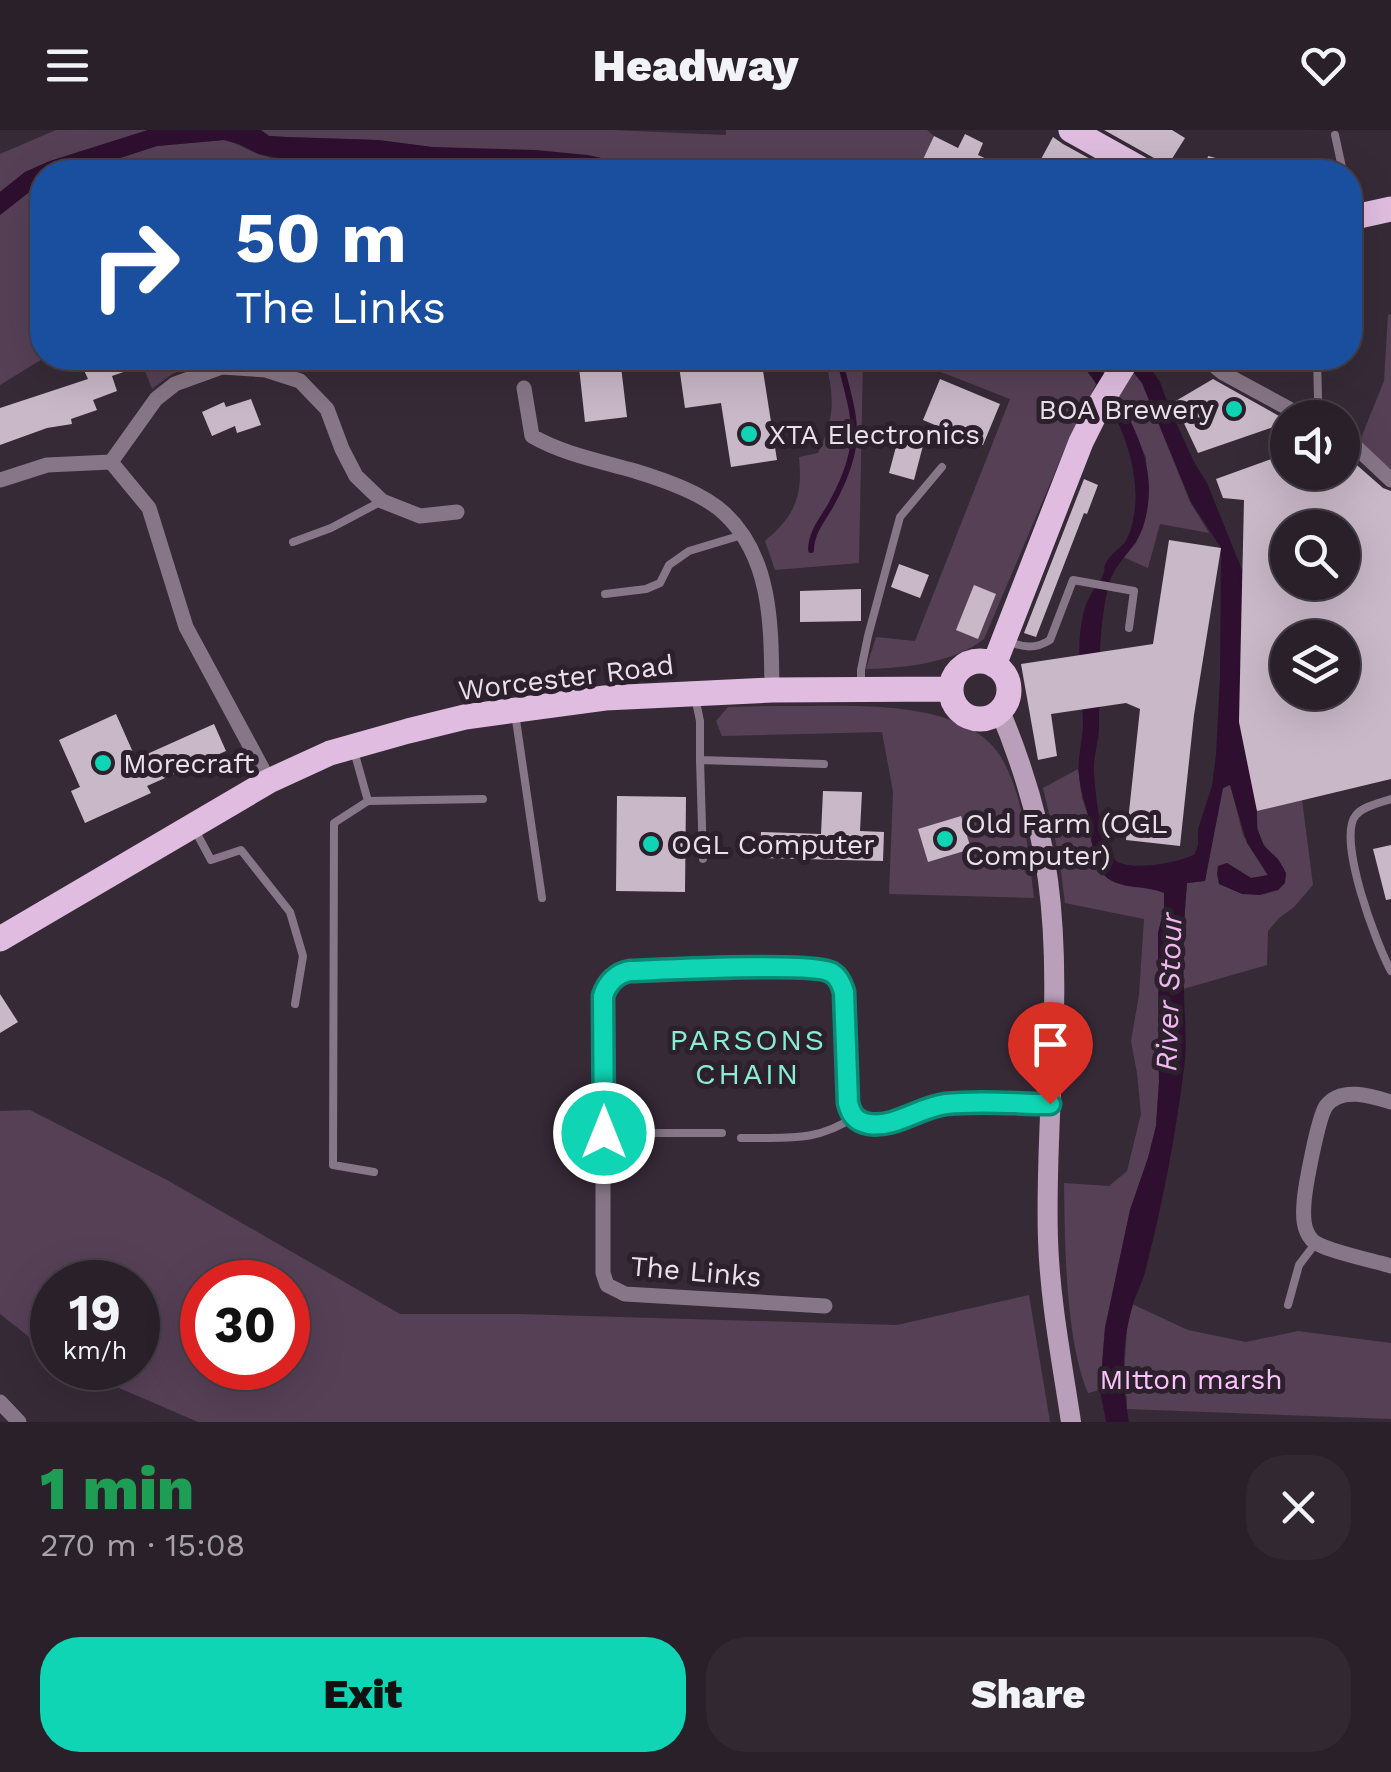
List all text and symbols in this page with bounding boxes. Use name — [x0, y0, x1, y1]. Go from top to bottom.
icon: menu — [40, 38, 95, 93]
icon: heart — [1296, 38, 1351, 93]
text: Headway — [593, 39, 798, 92]
text: 50 m — [235, 197, 407, 279]
icon: right — [70, 200, 200, 330]
text: The Links — [235, 281, 446, 334]
place label: BOA Brewery — [1038, 393, 1215, 426]
marker: BOA Brewery — [1223, 398, 1245, 420]
map controls — [1270, 400, 1360, 710]
button: sound — [1270, 400, 1360, 490]
place label: XTA Electronics — [769, 418, 980, 451]
marker: XTA Electronics — [738, 423, 760, 445]
button: search — [1270, 510, 1360, 600]
button: layers — [1270, 620, 1360, 710]
street label: Worcester Road — [456, 648, 676, 707]
place label: Morecraft — [123, 747, 255, 780]
marker: Morecraft — [92, 752, 114, 774]
place label: Old Farm (OGL Computer) — [965, 807, 1167, 872]
place label: OGL Computer — [671, 828, 875, 861]
marker: Old Farm (OGL Computer) — [934, 828, 956, 850]
marker: OGL Computer — [640, 833, 662, 855]
water label: River Stour — [1148, 911, 1189, 1072]
pin — [1008, 1002, 1093, 1105]
icon: arrive — [1023, 1017, 1078, 1072]
district label: PARSONS CHAIN — [669, 1022, 827, 1091]
position arrow — [552, 1081, 656, 1185]
street label: The Links — [629, 1249, 763, 1294]
speed limit sign: 30 — [180, 1260, 310, 1390]
text: 19 — [69, 1283, 121, 1342]
text: km/h — [63, 1336, 127, 1365]
park label: MItton marsh — [1099, 1363, 1283, 1396]
text: 1 min — [40, 1453, 194, 1524]
button: close — [1246, 1455, 1351, 1560]
text: 270 m · 15:08 — [40, 1526, 245, 1564]
button: Exit — [40, 1637, 686, 1752]
button: Share — [706, 1637, 1351, 1752]

